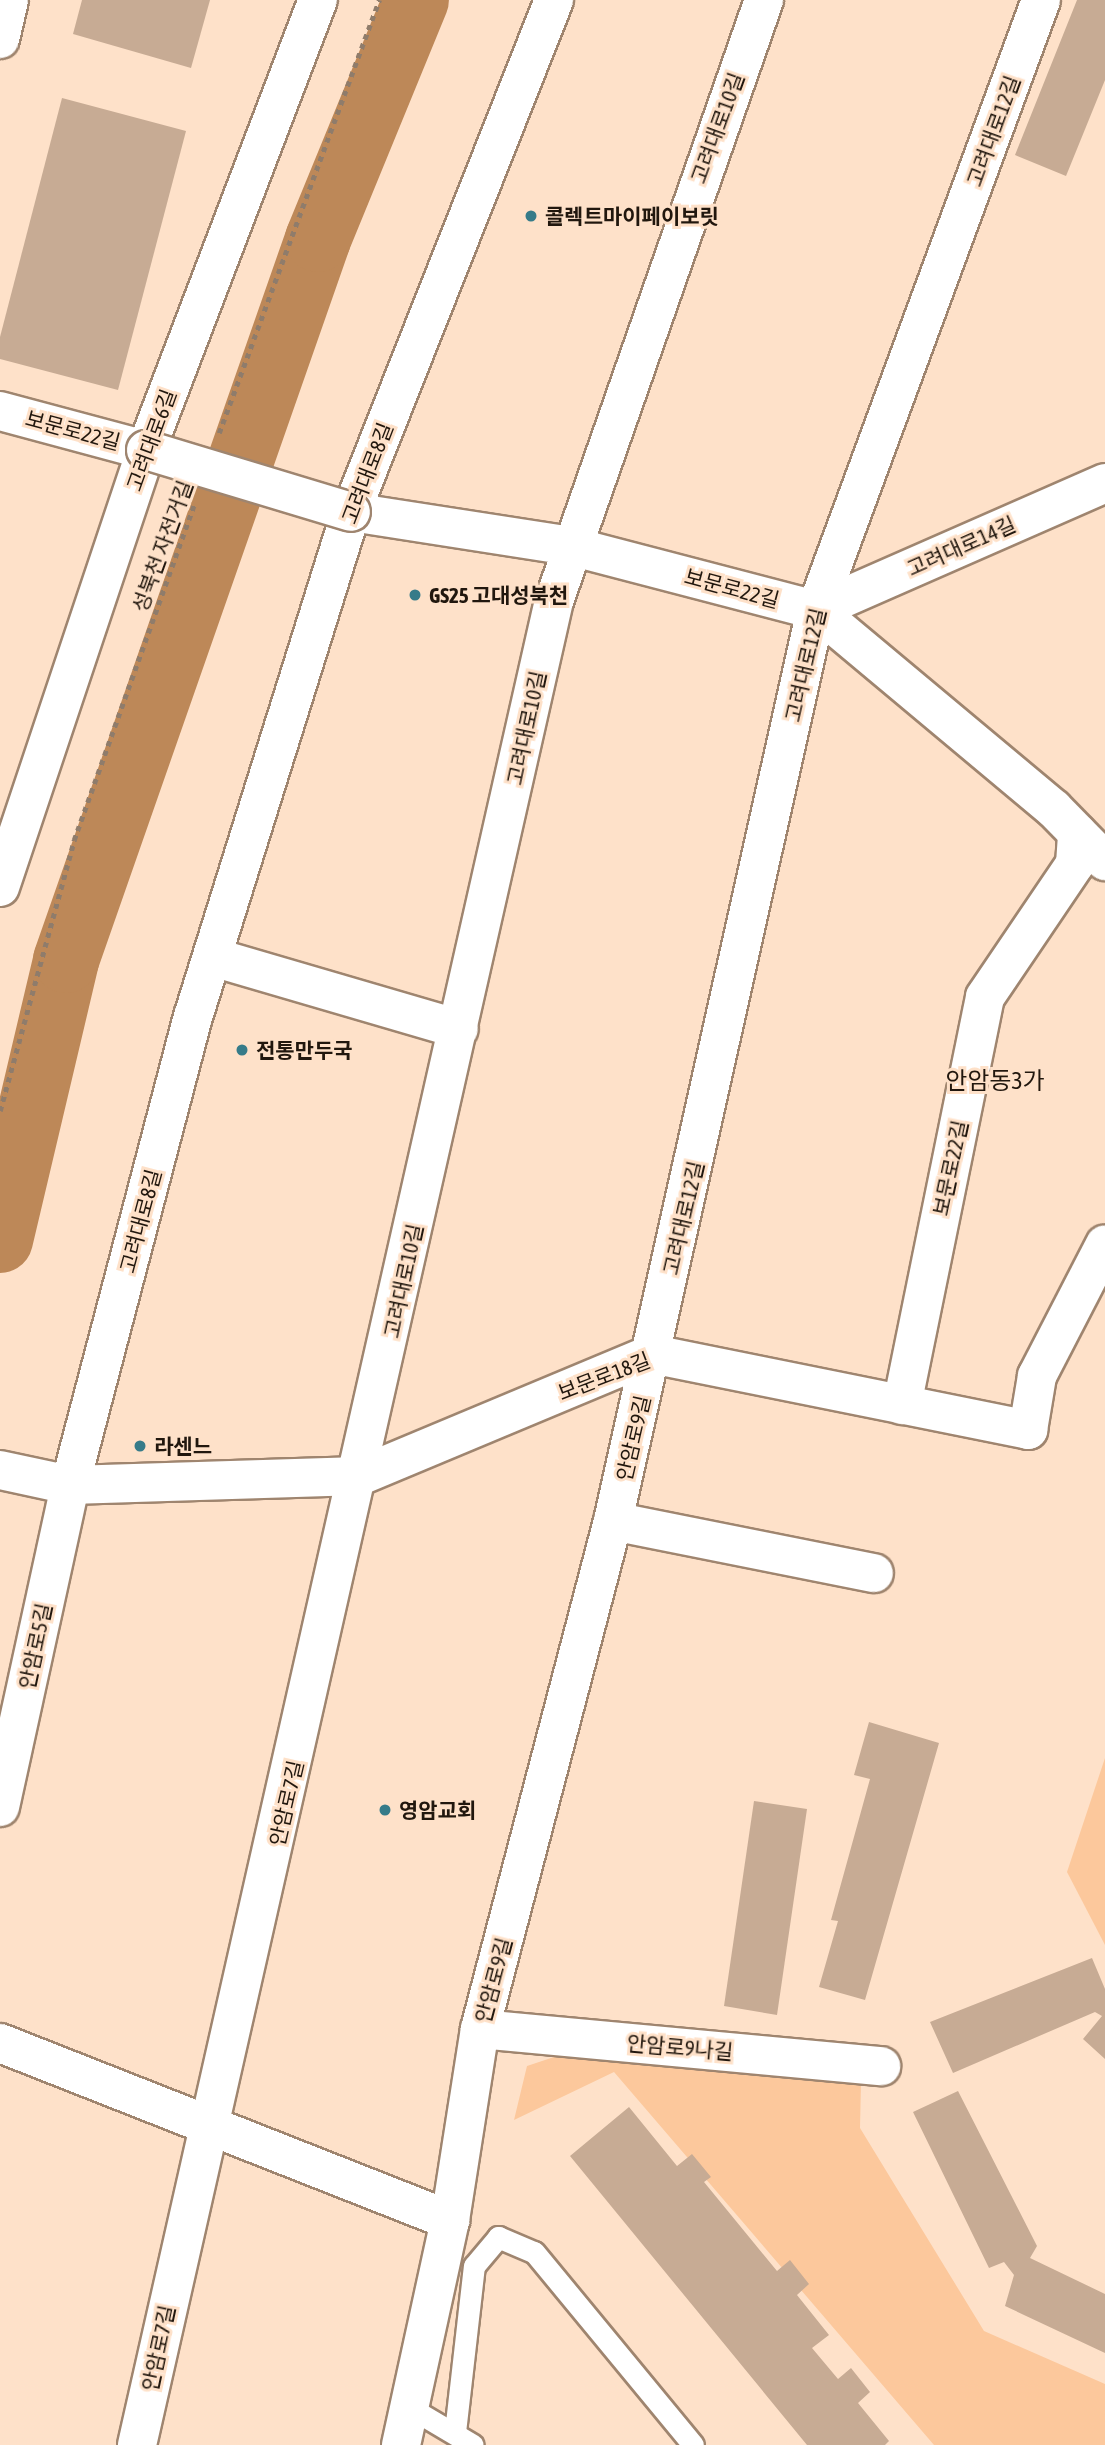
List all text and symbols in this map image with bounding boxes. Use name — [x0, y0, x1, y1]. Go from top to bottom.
street label: 고려대로10길 — [685, 69, 749, 187]
street label: 고려대로12길 — [961, 72, 1025, 190]
place label: 콜렉트마이페이보릿 — [545, 203, 719, 229]
marker: 콜렉트마이페이보릿 — [523, 208, 539, 224]
street label: 고려대로6길 — [121, 386, 181, 494]
street label: 보문로22길 — [23, 405, 123, 455]
street label: 고려대로8길 — [336, 419, 398, 527]
street label: 성북천 자전거길 — [127, 477, 197, 615]
street label: 고려대로14길 — [903, 511, 1019, 581]
street label: 보문로22길 — [682, 563, 782, 613]
place label: GS25 고대성북천 — [429, 582, 568, 608]
marker: GS25 고대성북천 — [407, 587, 423, 603]
street label: 고려대로12길 — [780, 605, 830, 725]
street label: 고려대로10길 — [502, 668, 550, 788]
place label: 전통만두국 — [256, 1037, 353, 1063]
marker: 전통만두국 — [234, 1042, 250, 1058]
district label: 안암동3가 — [945, 1067, 1045, 1095]
street label: 보문로22길 — [928, 1118, 972, 1218]
street label: 고려대로12길 — [658, 1158, 708, 1278]
street label: 고려대로8길 — [114, 1166, 166, 1276]
street label: 고려대로10길 — [379, 1221, 427, 1341]
street label: 보문로18길 — [554, 1347, 654, 1405]
street label: 안암로9길 — [611, 1393, 655, 1483]
place label: 라센느 — [154, 1433, 212, 1459]
marker: 라센느 — [132, 1438, 148, 1454]
street label: 안암로5길 — [14, 1601, 56, 1691]
street label: 안암로7길 — [264, 1758, 308, 1848]
place label: 영암교회 — [399, 1797, 476, 1823]
marker: 영암교회 — [377, 1802, 393, 1818]
street label: 안암로9길 — [470, 1935, 516, 2025]
street label: 안암로9나길 — [626, 2030, 734, 2064]
street label: 안암로7길 — [137, 2303, 179, 2393]

